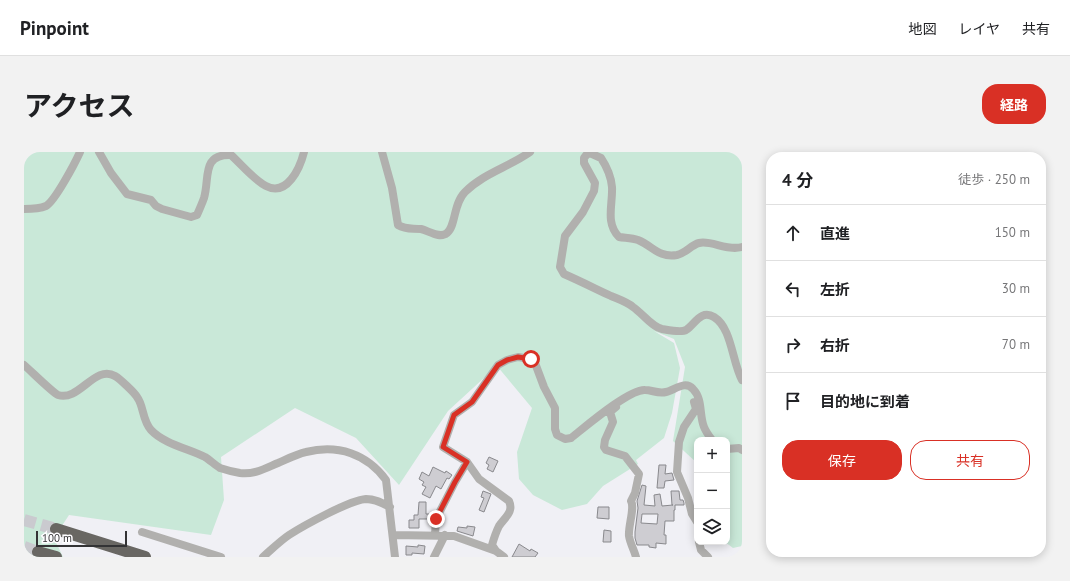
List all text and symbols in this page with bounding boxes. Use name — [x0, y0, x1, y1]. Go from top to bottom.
text: Pinpoint — [20, 16, 89, 40]
text: 地図 — [908, 20, 936, 38]
text: レイヤ — [958, 20, 1000, 38]
text: 共有 — [1022, 20, 1050, 38]
button: 経路 — [982, 84, 1046, 124]
text: アクセス — [24, 87, 135, 124]
text: 4 分 — [782, 169, 813, 191]
text: 徒歩 · 250 m — [958, 171, 1030, 188]
icon: ahead — [782, 222, 804, 244]
text: 直進 — [820, 224, 850, 243]
text: 150 m — [995, 224, 1030, 241]
icon: left — [782, 278, 804, 300]
text: 左折 — [820, 280, 850, 299]
text: 30 m — [1002, 280, 1030, 297]
icon: right — [782, 334, 804, 356]
text: 右折 — [820, 336, 850, 355]
text: 70 m — [1002, 336, 1030, 353]
route start — [522, 350, 540, 368]
icon: arrive — [782, 390, 804, 412]
text: 目的地に到着 — [820, 392, 910, 411]
map controls — [694, 437, 730, 545]
button: + — [694, 437, 730, 473]
button: 保存 — [782, 440, 902, 480]
button: 共有 — [910, 440, 1030, 480]
button: − — [694, 473, 730, 509]
button: layers — [694, 509, 730, 545]
route end — [427, 510, 445, 528]
scale bar — [36, 529, 127, 548]
text: 100 m — [42, 531, 72, 545]

